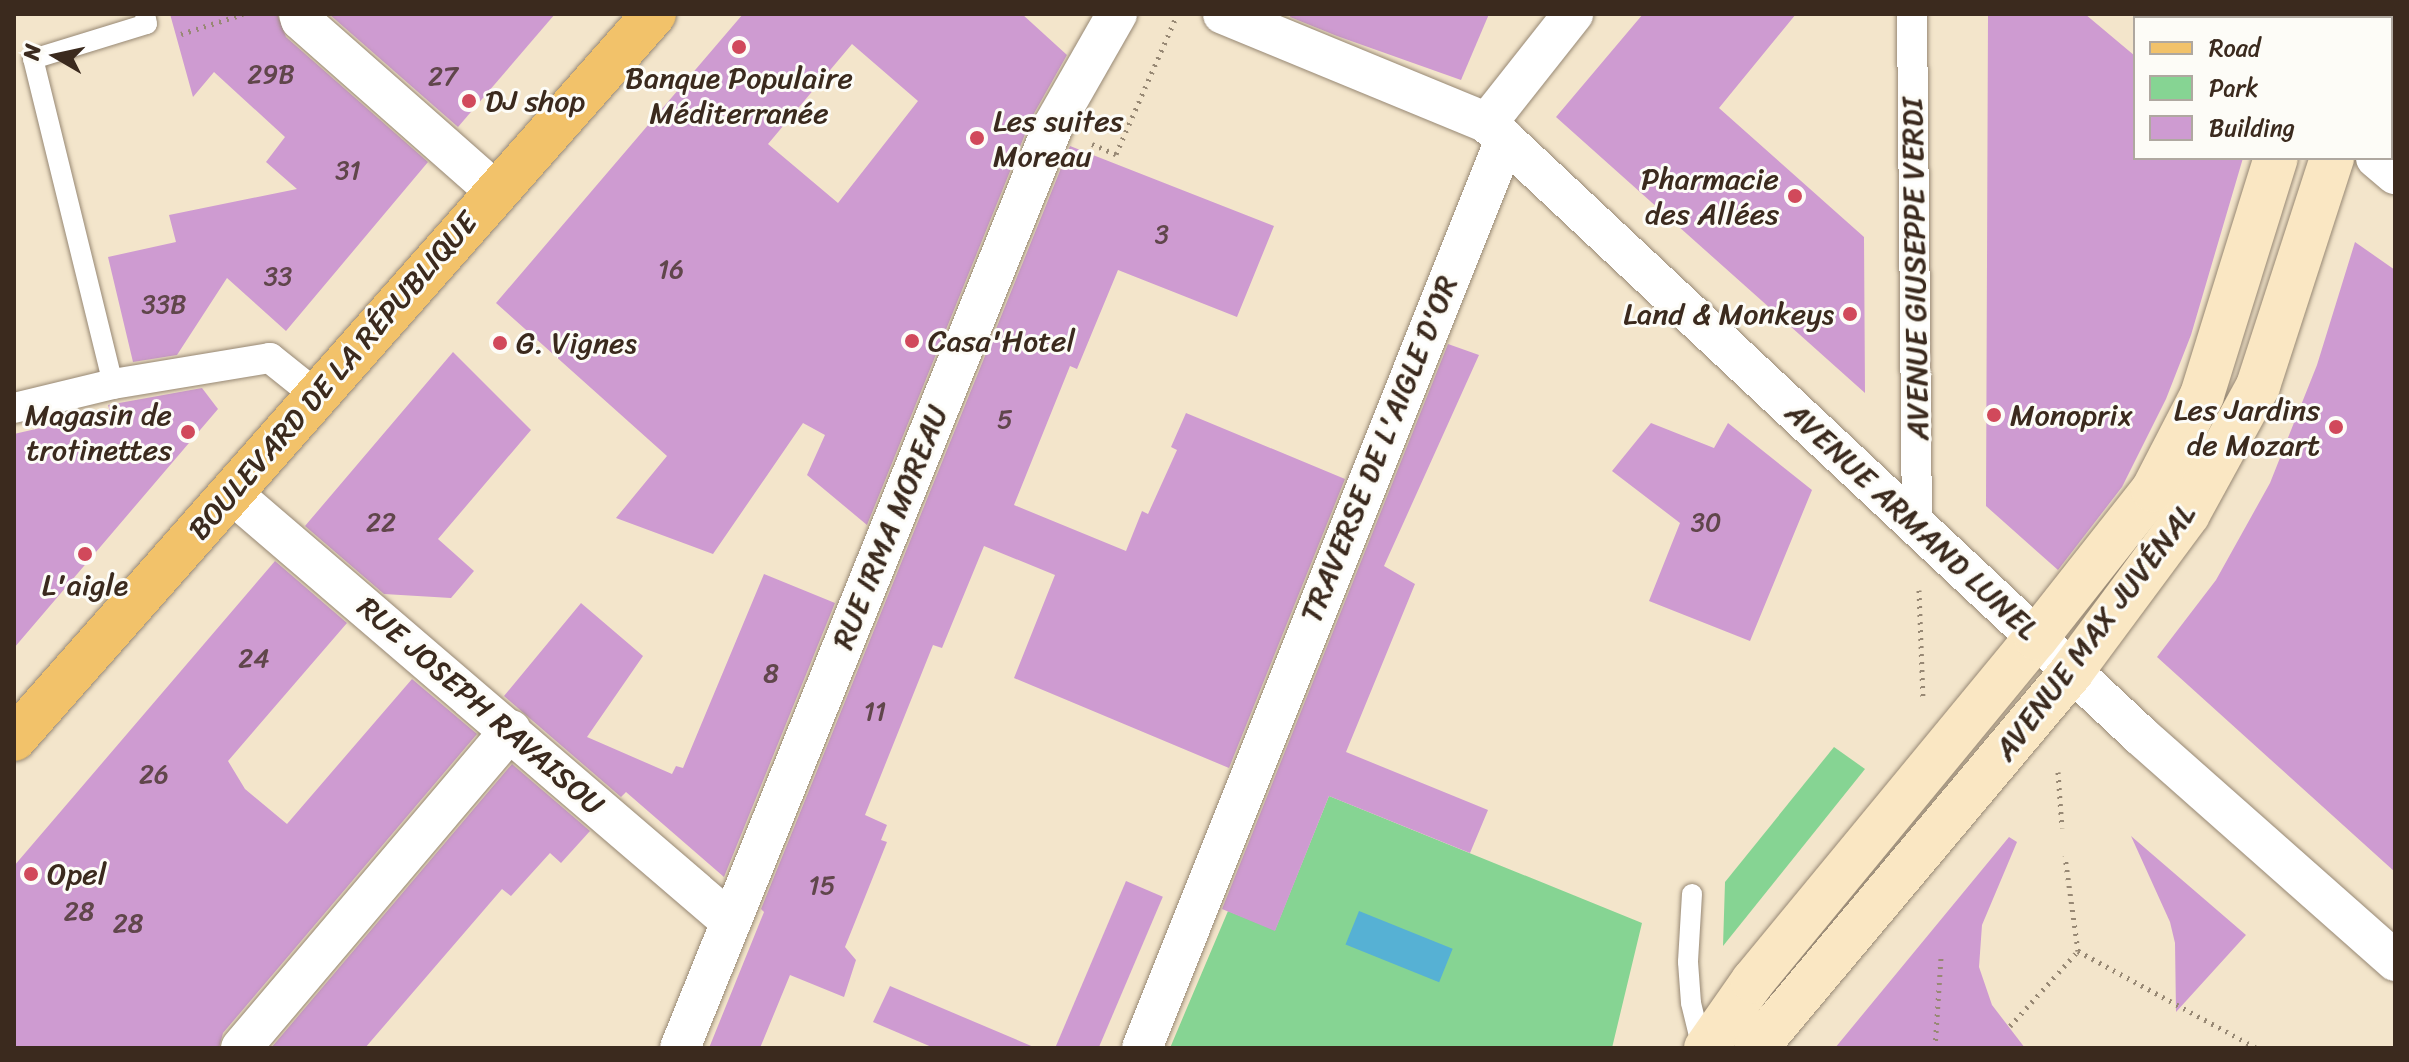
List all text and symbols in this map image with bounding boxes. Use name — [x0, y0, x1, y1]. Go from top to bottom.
north arrow — [16, 16, 96, 96]
legend — [2133, 16, 2393, 160]
text: Road — [2209, 27, 2260, 69]
marker: Banque Populaire Méditerranée — [730, 38, 748, 56]
text: N — [11, 42, 52, 63]
house number: 29B — [247, 59, 295, 91]
place label: Banque Populaire Méditerranée — [625, 60, 853, 130]
house number: 27 — [428, 61, 458, 93]
text: Park — [2209, 67, 2258, 109]
place label: DJ shop — [485, 83, 585, 119]
marker: DJ shop — [460, 92, 478, 110]
street label: AVENUE GIUSEPPE VERDI — [1894, 98, 1936, 440]
place label: Les suites Moreau — [993, 103, 1122, 174]
text: Building — [2209, 107, 2295, 149]
marker: Les suites Moreau — [968, 129, 986, 147]
house number: 31 — [335, 155, 361, 187]
place label: Pharmacie des Allées — [1641, 161, 1779, 232]
marker: Pharmacie des Allées — [1786, 187, 1804, 205]
street label: BOULEVARD DE LA RÉPUBLIQUE — [181, 204, 485, 548]
house number: 3 — [1155, 219, 1169, 251]
house number: 16 — [658, 254, 684, 286]
house number: 33 — [264, 261, 292, 293]
street label: TRAVERSE DE L'AIGLE D'OR — [1293, 270, 1465, 628]
house number: 33B — [142, 289, 186, 321]
place label: Land & Monkeys — [1622, 296, 1834, 332]
marker: Land & Monkeys — [1841, 305, 1859, 323]
place label: Casa'Hotel — [928, 323, 1075, 359]
place label: G. Vignes — [516, 325, 637, 361]
marker: Casa'Hotel — [903, 332, 921, 350]
marker: G. Vignes — [491, 334, 509, 352]
place label: Les Jardins de Mozart — [2174, 392, 2320, 462]
street label: AVENUE ARMAND LUNEL — [1778, 394, 2046, 648]
place label: Magasin de trotinettes — [25, 397, 172, 468]
place label: Monoprix — [2010, 397, 2133, 433]
street label: RUE IRMA MOREAU — [824, 398, 956, 656]
house number: 5 — [997, 404, 1013, 436]
marker: Monoprix — [1985, 406, 2003, 424]
marker: Les Jardins de Mozart — [2327, 418, 2345, 436]
marker: Magasin de trotinettes — [179, 423, 197, 441]
street label: AVENUE MAX JUVÉNAL — [1986, 496, 2204, 768]
house number: 22 — [366, 507, 396, 539]
house number: 30 — [1691, 507, 1721, 539]
marker: L'aigle — [76, 545, 94, 563]
place label: L'aigle — [42, 567, 128, 603]
street label: RUE JOSEPH RAVAISOU — [349, 588, 613, 824]
house number: 24 — [238, 643, 270, 675]
house number: 8 — [763, 658, 779, 690]
house number: 11 — [864, 696, 886, 728]
house number: 26 — [139, 759, 169, 791]
place label: Opel — [47, 856, 106, 892]
marker: Opel — [22, 865, 40, 883]
house number: 15 — [808, 870, 836, 902]
house number: 28 — [64, 896, 94, 928]
house number: 28 — [113, 908, 143, 940]

